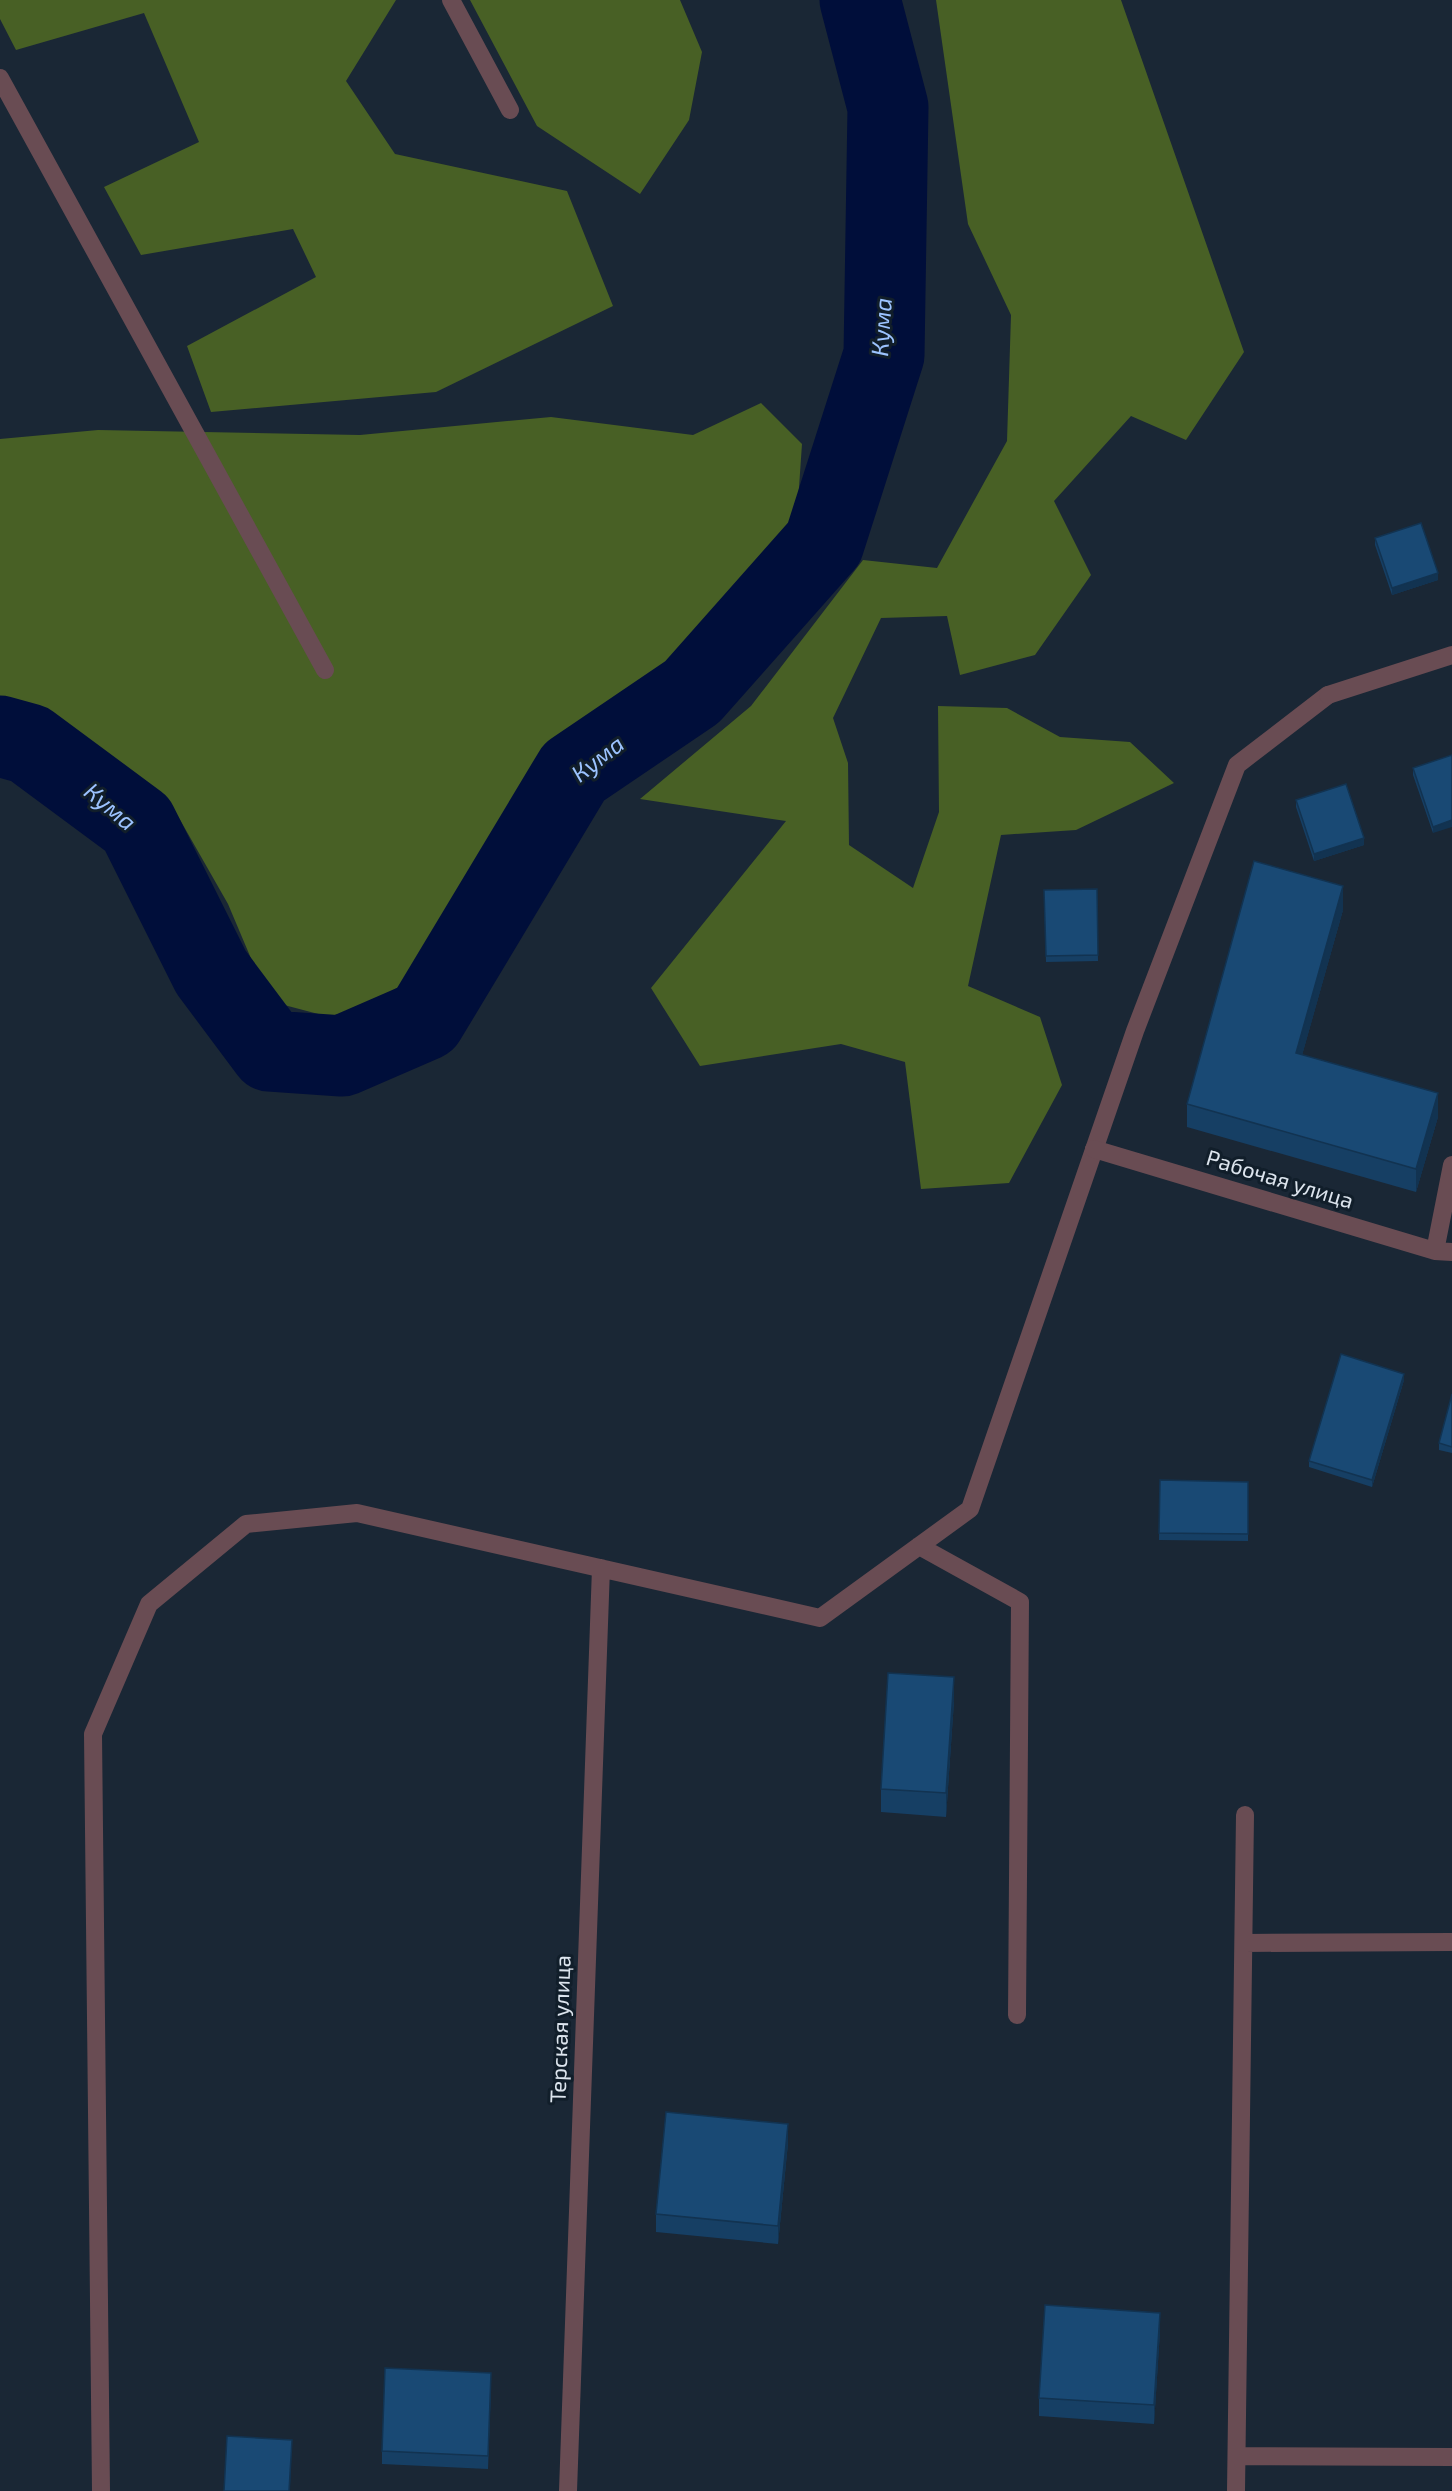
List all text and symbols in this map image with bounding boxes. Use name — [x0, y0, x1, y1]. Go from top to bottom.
water label: Кума — [864, 297, 897, 357]
water label: Кума — [565, 728, 629, 787]
water label: Кума — [79, 776, 143, 836]
street label: Рабочая улица — [1203, 1143, 1357, 1214]
street label: Терская улица — [543, 1955, 576, 2103]

